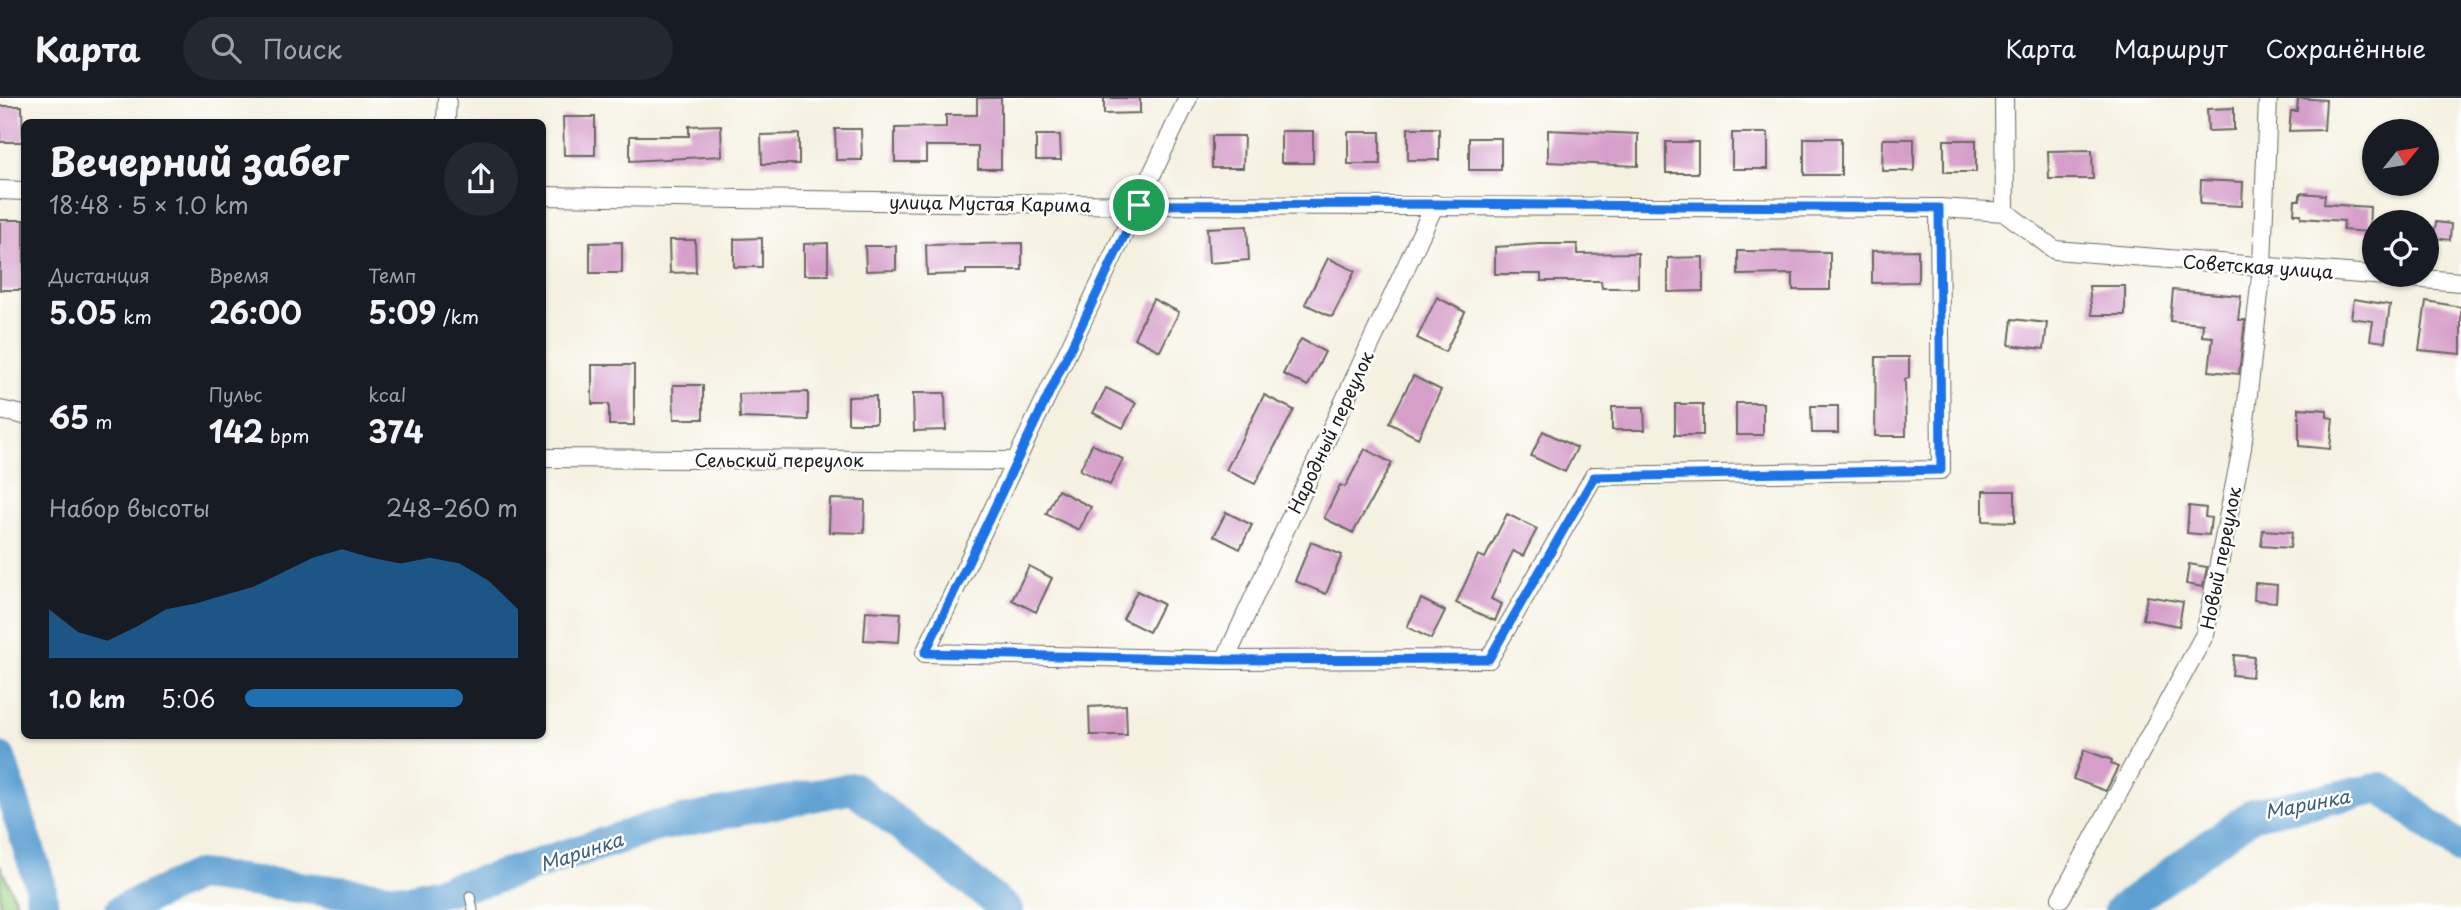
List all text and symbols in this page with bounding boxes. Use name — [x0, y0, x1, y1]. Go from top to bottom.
search box — [183, 17, 673, 80]
text: Карта — [35, 23, 141, 73]
icon: search — [207, 29, 245, 67]
text: Поиск — [263, 29, 342, 68]
text: Карта — [2005, 30, 2076, 66]
text: Маршрут — [2114, 30, 2228, 66]
text: Сохранённые — [2266, 30, 2426, 66]
north arrow — [2362, 119, 2440, 196]
map controls — [2362, 119, 2439, 287]
text: Вечерний забег — [49, 132, 349, 189]
button: share — [444, 142, 518, 216]
pin — [1109, 175, 1169, 235]
icon: arrive — [1120, 186, 1158, 224]
text: 18:48 · 5 × 1.0 km — [49, 187, 249, 222]
street label: улица Мустая Карима — [889, 188, 1092, 218]
button: locate — [2362, 210, 2439, 287]
street label: Советская улица — [2182, 247, 2335, 285]
text: Дистанция — [49, 261, 150, 289]
text: Время — [209, 261, 269, 289]
text: Темп — [368, 261, 416, 289]
text: 5.05 — [49, 289, 117, 334]
text: 26:00 — [209, 289, 302, 334]
text: 5:09 — [368, 289, 436, 334]
text: km — [117, 302, 152, 330]
text: /km — [436, 302, 479, 330]
street label: Народный переулок — [1280, 346, 1380, 518]
text: Пульс — [209, 380, 262, 408]
text: kcal — [368, 380, 406, 408]
text: 65 — [49, 394, 89, 439]
text: m — [89, 407, 113, 435]
text: 142 — [209, 408, 264, 453]
text: 374 — [368, 408, 424, 453]
text: bpm — [264, 421, 309, 449]
street label: Сельский переулок — [694, 446, 864, 473]
street label: Новый переулок — [2193, 484, 2247, 632]
text: Набор высоты — [49, 490, 210, 525]
text: 248–260 m — [386, 490, 518, 525]
text: 1.0 km — [49, 681, 126, 716]
text: 5:06 — [161, 681, 215, 716]
water label: Маринка — [2262, 781, 2353, 825]
water label: Маринка — [536, 824, 627, 878]

